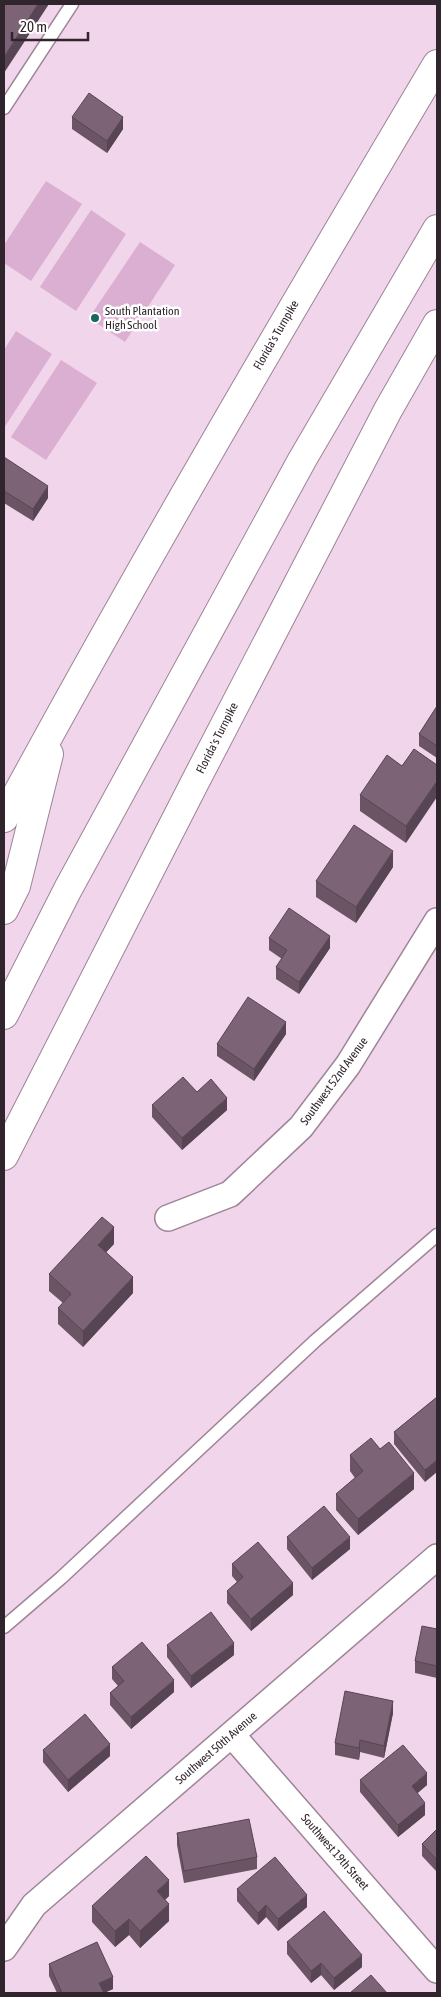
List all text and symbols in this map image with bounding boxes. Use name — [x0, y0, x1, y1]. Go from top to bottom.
scale bar — [12, 10, 89, 42]
text: 20 m — [20, 18, 47, 35]
street label: Florida's Turnpike — [251, 298, 301, 372]
place label: South Plantation High School — [105, 304, 180, 332]
marker: South Plantation High School — [89, 312, 101, 324]
street label: Florida's Turnpike — [193, 700, 241, 776]
street label: Southwest 52nd Avenue — [297, 1034, 371, 1128]
street label: Southwest 50th Avenue — [173, 1709, 259, 1787]
street label: Southwest 19th Street — [298, 1811, 372, 1893]

